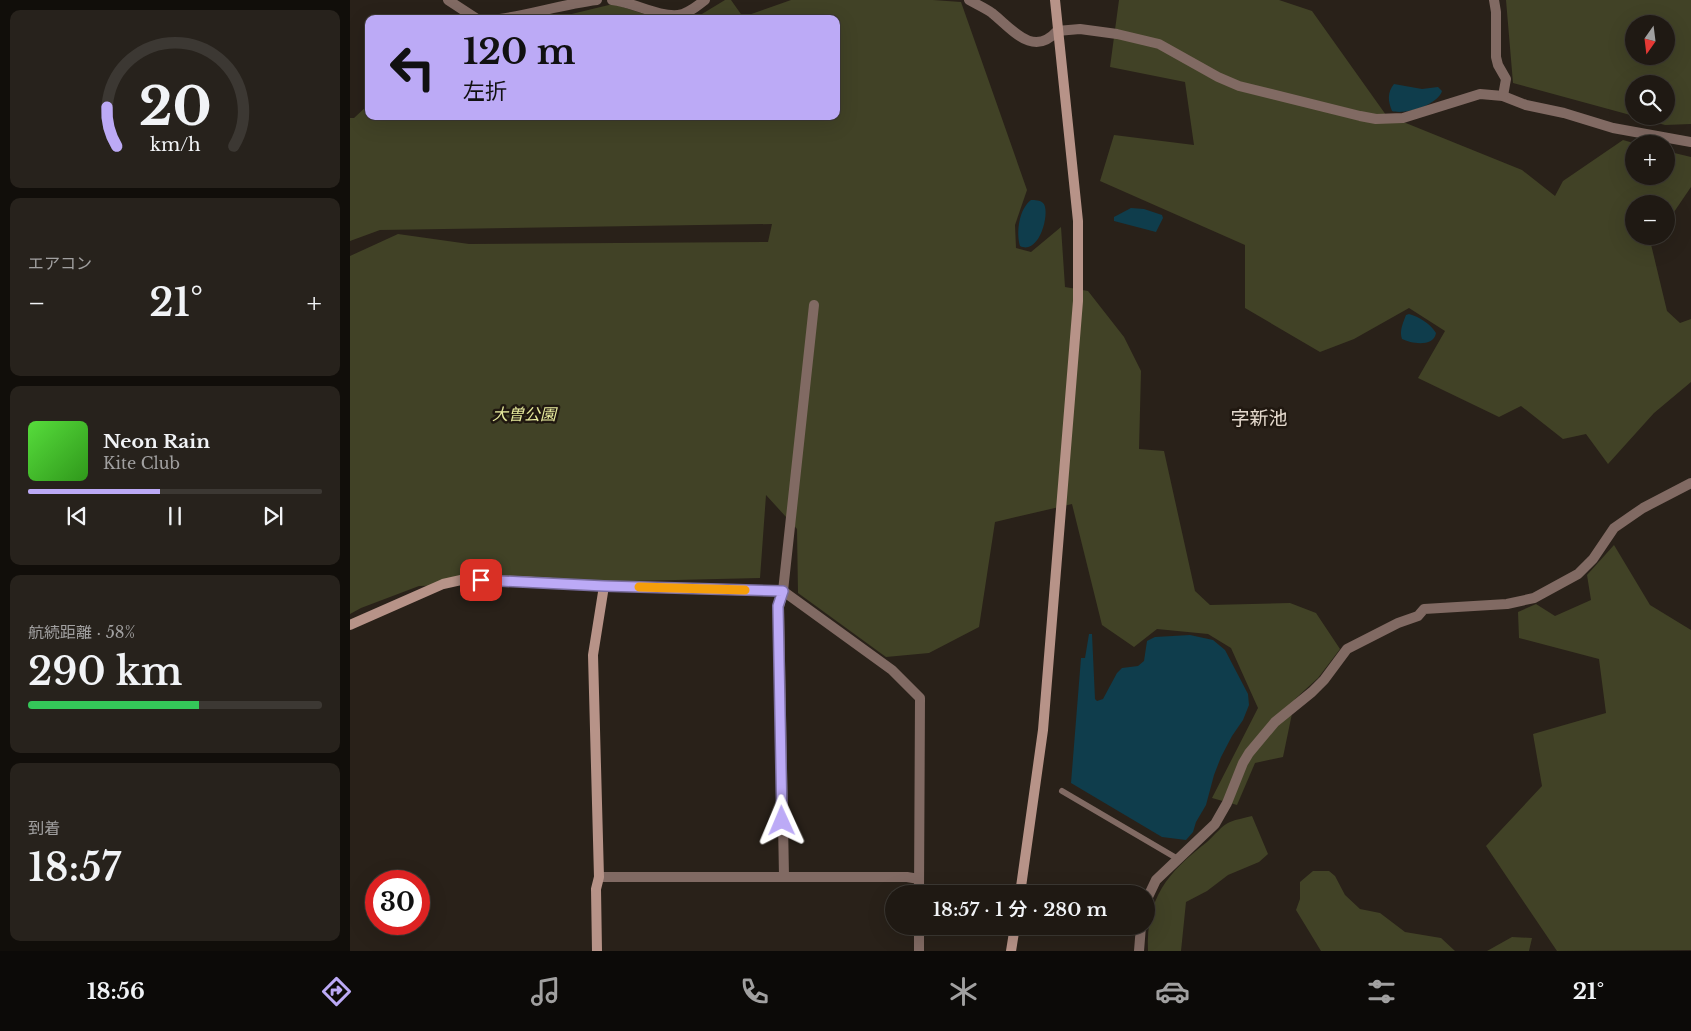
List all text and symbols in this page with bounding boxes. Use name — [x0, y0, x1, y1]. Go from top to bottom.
north arrow — [1625, 15, 1675, 65]
map controls — [1625, 15, 1675, 245]
text: 120 m — [463, 30, 576, 73]
icon: left — [380, 35, 445, 100]
text: 20 — [138, 75, 212, 139]
button: search — [1625, 75, 1675, 125]
text: 左折 — [463, 78, 507, 105]
text: km/h — [150, 134, 200, 156]
button: + — [1625, 135, 1675, 185]
button: − — [1625, 195, 1675, 245]
text: エアコン — [28, 253, 92, 273]
text: 21° — [149, 279, 203, 326]
text: − — [28, 286, 46, 321]
text: + — [307, 286, 322, 321]
park label: 大曽公園 — [492, 404, 558, 424]
district label: 字新池 — [1230, 407, 1288, 430]
text: Neon Rain — [103, 430, 210, 453]
text: Kite Club — [103, 453, 180, 473]
icon: previous — [63, 502, 91, 530]
icon: pause — [161, 502, 189, 530]
icon: next — [259, 502, 287, 530]
pin — [460, 559, 502, 601]
icon: arrive — [467, 566, 495, 594]
text: 航続距離 · 58% — [28, 622, 135, 642]
text: 290 km — [28, 648, 182, 695]
position arrow — [755, 794, 807, 846]
text: 到着 — [28, 818, 60, 838]
text: 18:57 — [28, 844, 121, 891]
speed limit sign: 30 — [365, 870, 430, 935]
text: 18:57 · 1 分 · 280 m — [933, 898, 1107, 921]
icon: directions — [319, 974, 354, 1009]
icon: music — [528, 974, 563, 1009]
icon: phone — [737, 974, 772, 1009]
icon: climate — [946, 974, 981, 1009]
icon: car — [1155, 974, 1190, 1009]
icon: filters — [1364, 974, 1399, 1009]
text: 18:56 — [87, 978, 145, 1005]
text: 21° — [1573, 978, 1604, 1005]

